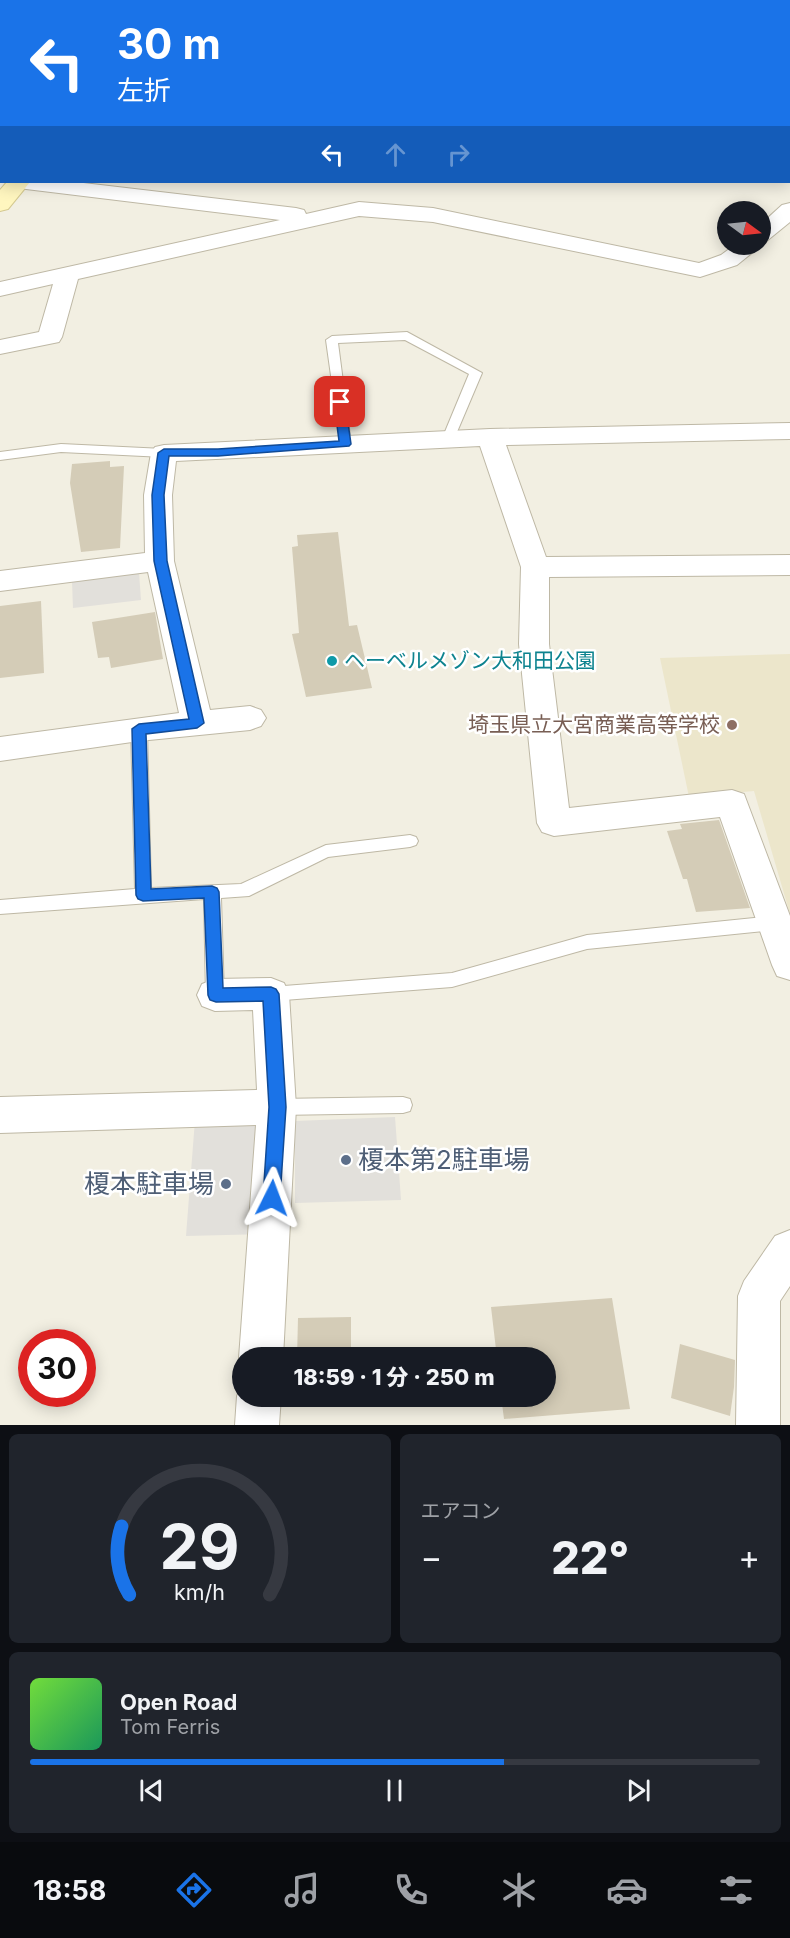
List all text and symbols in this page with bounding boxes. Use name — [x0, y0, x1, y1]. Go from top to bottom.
text: 30 m — [117, 18, 221, 69]
icon: left — [18, 24, 96, 102]
text: 左折 — [117, 74, 171, 107]
icon: left — [316, 138, 349, 171]
icon: ahead — [379, 138, 412, 171]
icon: right — [442, 138, 475, 171]
north arrow — [717, 201, 771, 255]
map controls — [717, 201, 771, 255]
pin — [314, 376, 365, 427]
icon: arrive — [323, 385, 356, 418]
place label: ヘーベルメゾン大和田公園 — [344, 648, 596, 673]
marker: ヘーベルメゾン大和田公園 — [325, 654, 339, 668]
place label: 埼玉県立大宮商業高等学校 — [468, 712, 720, 737]
marker: 埼玉県立大宮商業高等学校 — [725, 718, 739, 732]
place label: 榎本第2駐車場 — [358, 1144, 530, 1175]
marker: 榎本第2駐車場 — [339, 1153, 353, 1167]
position arrow — [240, 1166, 304, 1230]
place label: 榎本駐車場 — [84, 1168, 214, 1199]
marker: 榎本駐車場 — [219, 1177, 233, 1191]
speed limit sign: 30 — [18, 1329, 96, 1407]
text: 18:59 · 1 分 · 250 m — [293, 1364, 495, 1390]
text: エアコン — [421, 1499, 501, 1523]
text: 29 — [160, 1509, 240, 1584]
text: 22° — [551, 1530, 629, 1585]
text: − — [421, 1537, 442, 1577]
text: + — [738, 1537, 760, 1577]
text: km/h — [174, 1580, 225, 1606]
text: Open Road — [120, 1689, 237, 1715]
text: Tom Ferris — [120, 1715, 220, 1739]
icon: previous — [135, 1774, 168, 1807]
icon: pause — [378, 1774, 411, 1807]
icon: next — [622, 1774, 655, 1807]
icon: directions — [173, 1869, 215, 1911]
icon: music — [281, 1869, 323, 1911]
icon: phone — [390, 1869, 432, 1911]
icon: climate — [498, 1869, 540, 1911]
icon: car — [606, 1869, 648, 1911]
icon: filters — [715, 1869, 757, 1911]
text: 18:58 — [33, 1874, 106, 1907]

